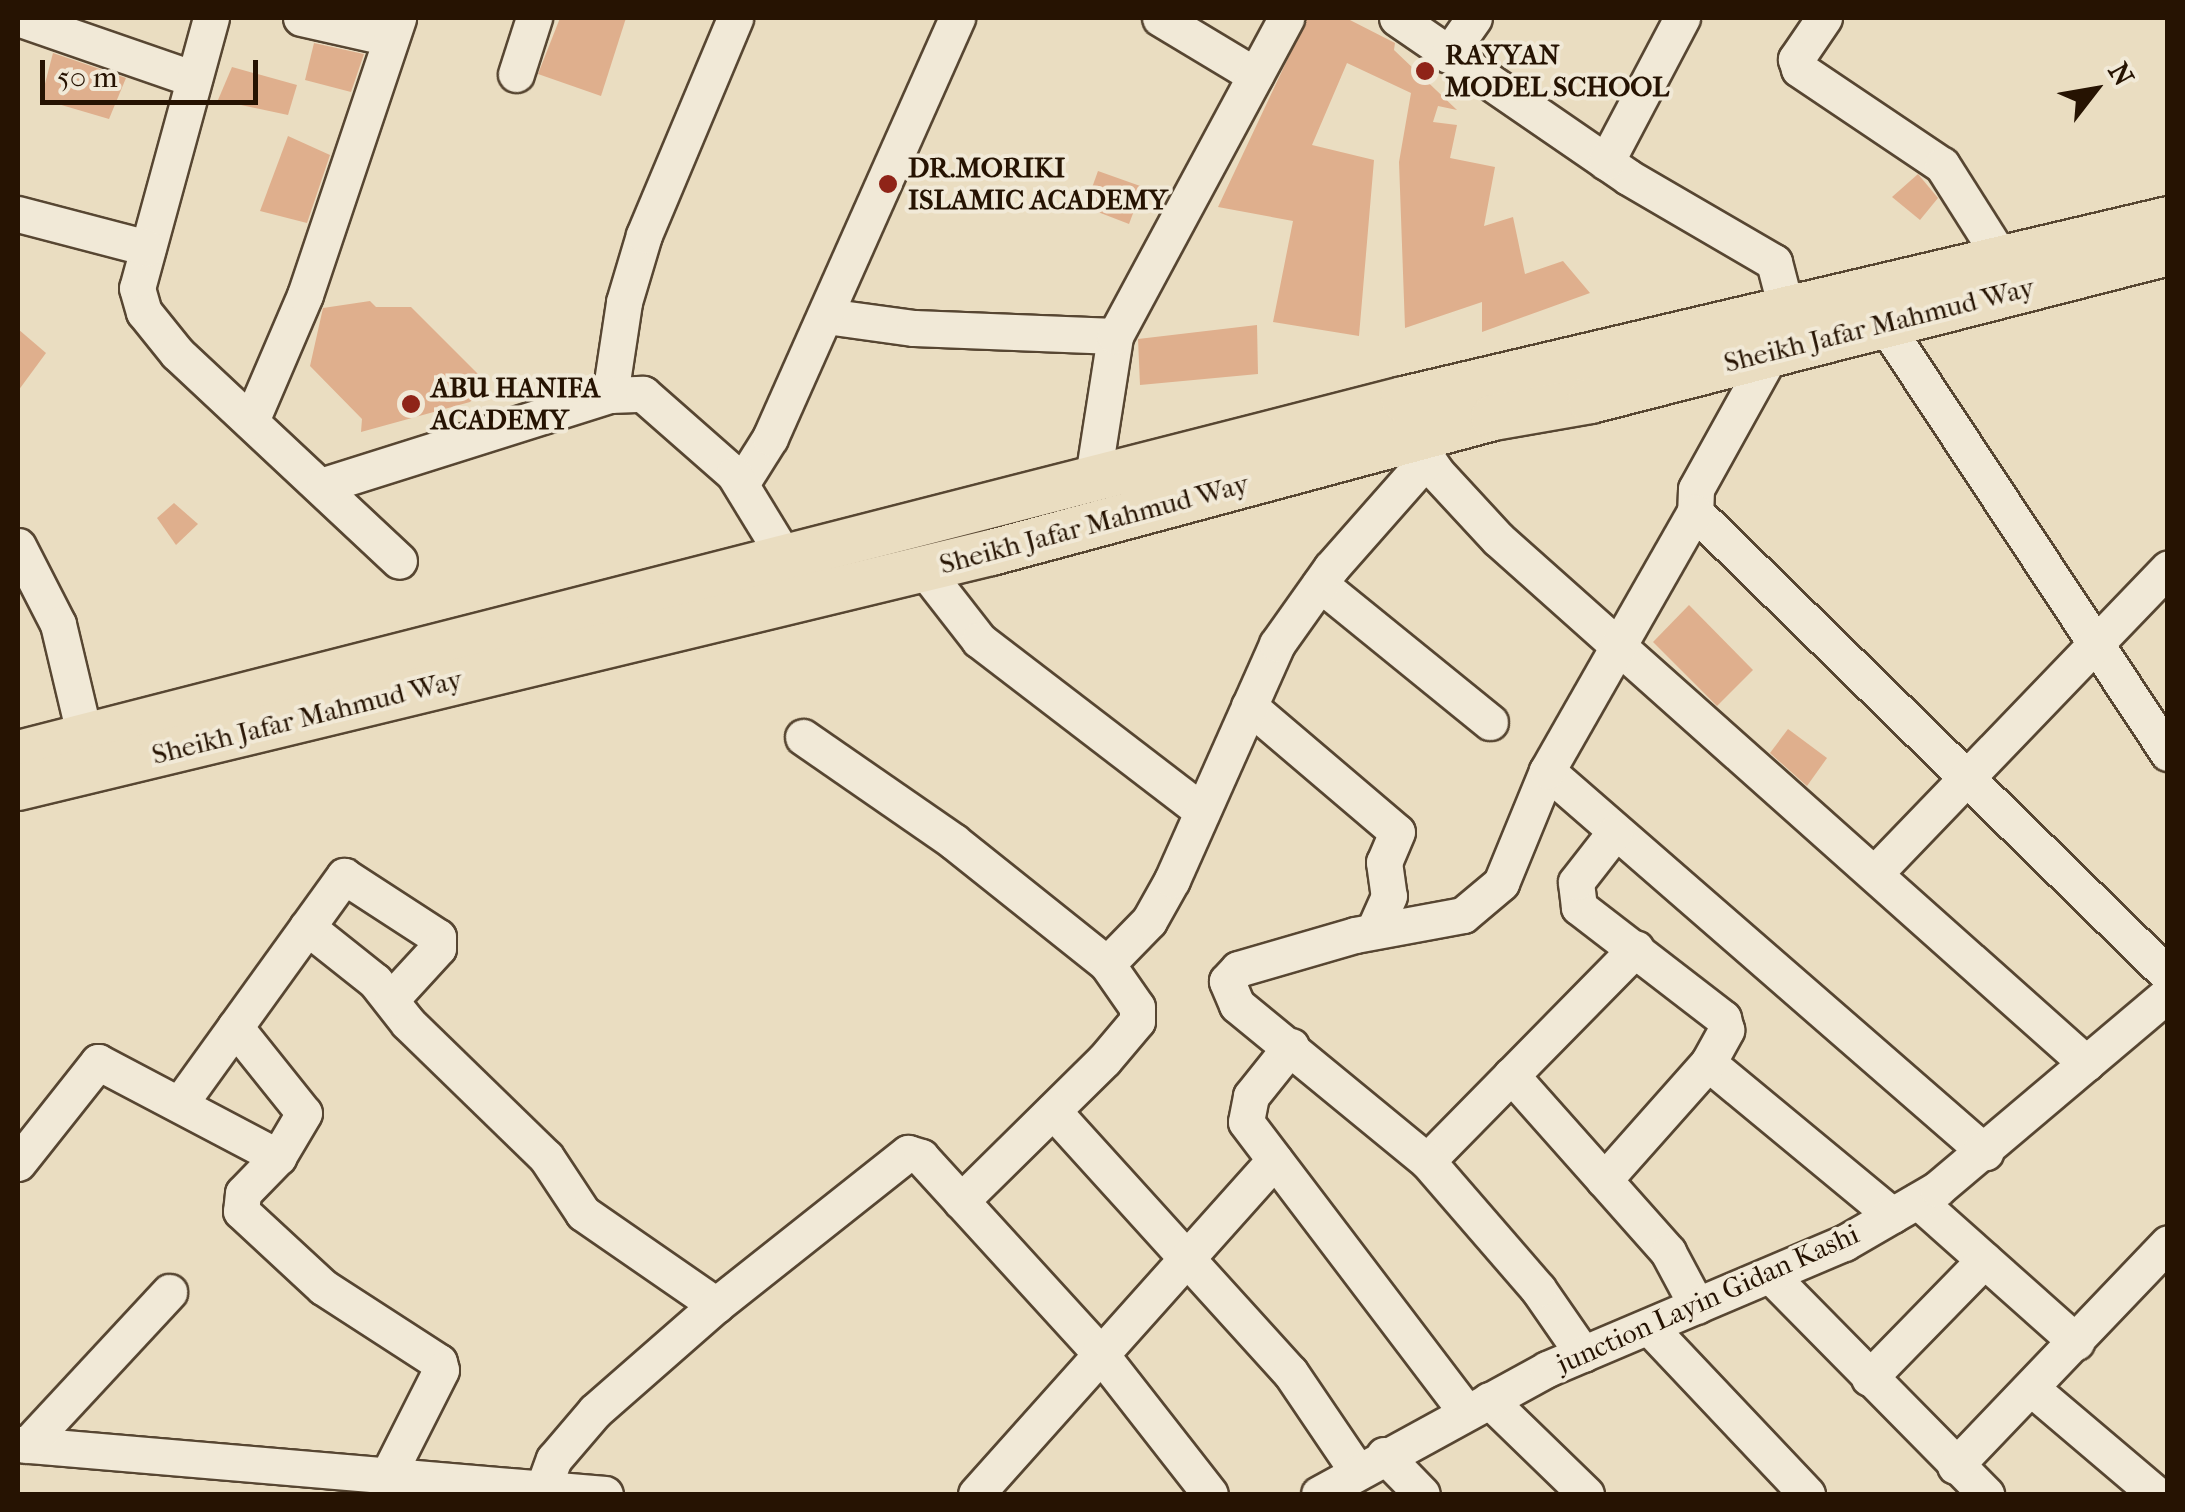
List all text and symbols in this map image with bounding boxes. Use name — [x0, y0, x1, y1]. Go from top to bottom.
place label: RAYYAN MODEL SCHOOL — [1445, 38, 1669, 104]
scale bar — [45, 40, 262, 102]
north arrow — [2045, 40, 2145, 140]
text: N — [2102, 57, 2141, 92]
text: 50 m — [57, 60, 118, 95]
marker: RAYYAN MODEL SCHOOL — [1414, 60, 1436, 82]
place label: DR.MORIKI ISLAMIC ACADEMY — [908, 151, 1168, 217]
marker: DR.MORIKI ISLAMIC ACADEMY — [877, 173, 899, 195]
street label: Sheikh Jafar Mahmud Way — [1720, 270, 2038, 380]
place label: ABU HANIFA ACADEMY — [431, 371, 600, 437]
marker: ABU HANIFA ACADEMY — [400, 393, 422, 415]
street label: Sheikh Jafar Mahmud Way — [936, 467, 1252, 581]
street label: Sheikh Jafar Mahmud Way — [148, 662, 466, 772]
street label: junction Layin Gidan Kashi — [1552, 1217, 1864, 1381]

